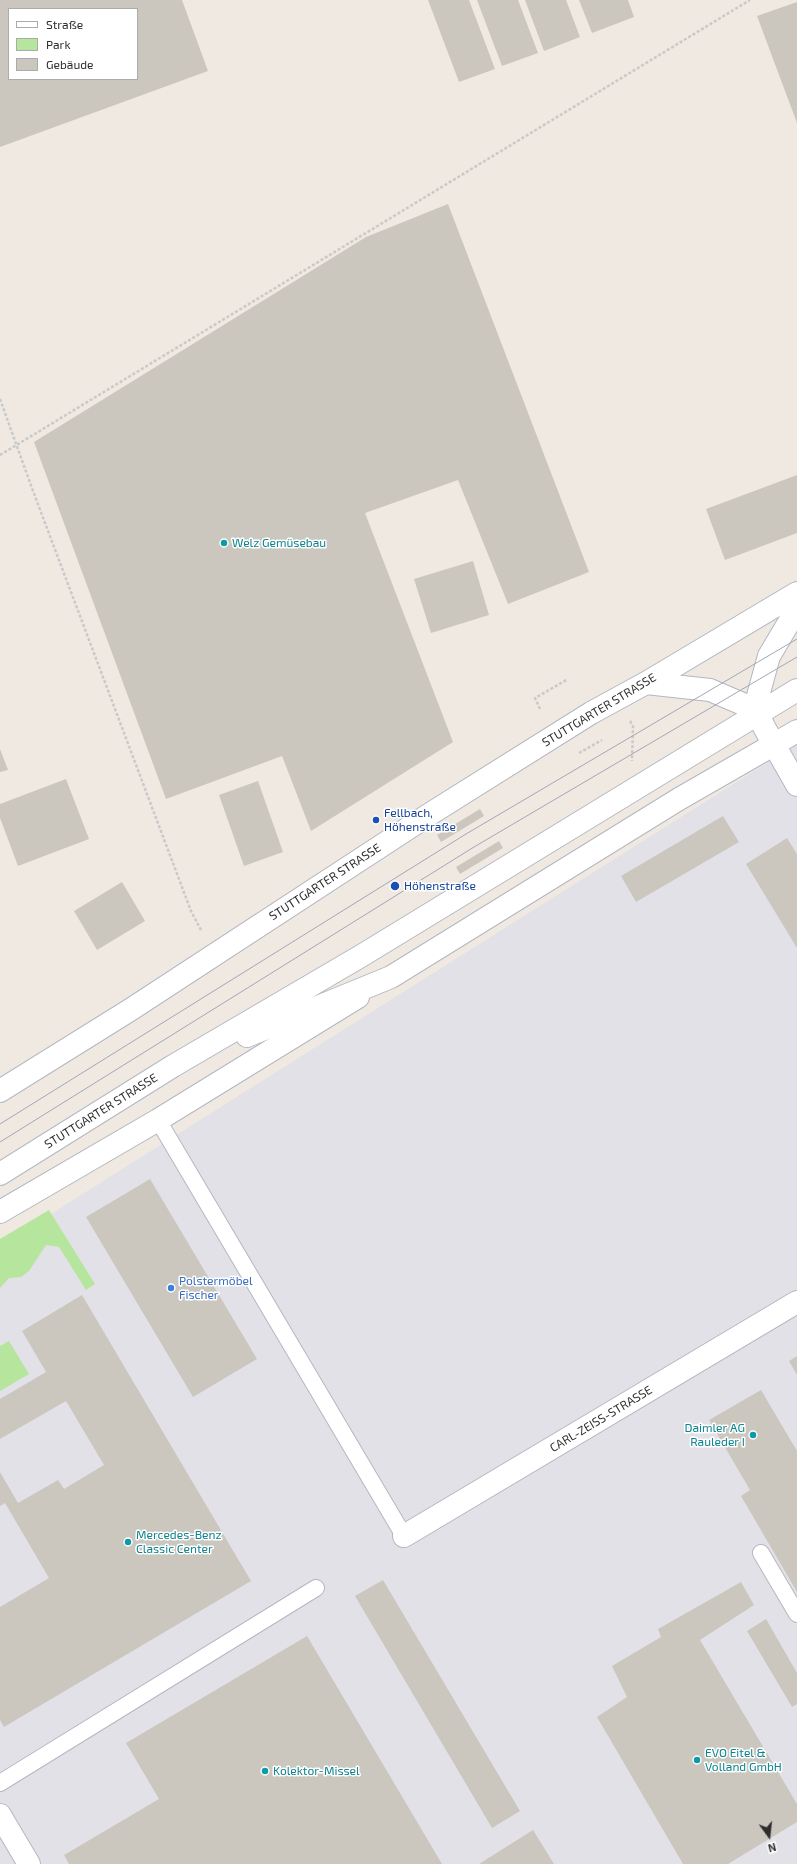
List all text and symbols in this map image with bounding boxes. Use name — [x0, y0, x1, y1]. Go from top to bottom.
legend — [8, 8, 138, 80]
text: Straße — [46, 17, 83, 31]
text: Park — [46, 37, 71, 51]
text: Gebäude — [46, 57, 94, 71]
place label: Welz Gemüsebau — [232, 536, 326, 550]
marker: Welz Gemüsebau — [219, 538, 229, 548]
street label: STUTTGARTER STRASSE — [539, 670, 659, 750]
place label: Fellbach, Höhenstraße — [384, 806, 456, 834]
marker: Fellbach, Höhenstraße — [371, 815, 381, 825]
street label: STUTTGARTER STRASSE — [266, 840, 384, 924]
place label: Höhenstraße — [404, 879, 476, 893]
marker: Höhenstraße — [389, 880, 401, 892]
street label: STUTTGARTER STRASSE — [42, 1070, 160, 1152]
place label: Polstermöbel Fischer — [179, 1274, 252, 1302]
marker: Polstermöbel Fischer — [166, 1283, 176, 1293]
street label: CARL-ZEISS-STRASSE — [547, 1383, 655, 1455]
place label: Daimler AG Rauleder I — [685, 1421, 745, 1449]
marker: Daimler AG Rauleder I — [748, 1430, 758, 1440]
place label: Mercedes-Benz Classic Center — [136, 1528, 222, 1556]
marker: Mercedes-Benz Classic Center — [123, 1537, 133, 1547]
place label: EVO Eitel & Volland GmbH — [705, 1746, 782, 1774]
marker: EVO Eitel & Volland GmbH — [692, 1755, 702, 1765]
place label: Kolektor-Missel — [273, 1764, 360, 1778]
marker: Kolektor-Missel — [260, 1766, 270, 1776]
north arrow — [749, 1816, 789, 1856]
text: N — [767, 1841, 778, 1855]

